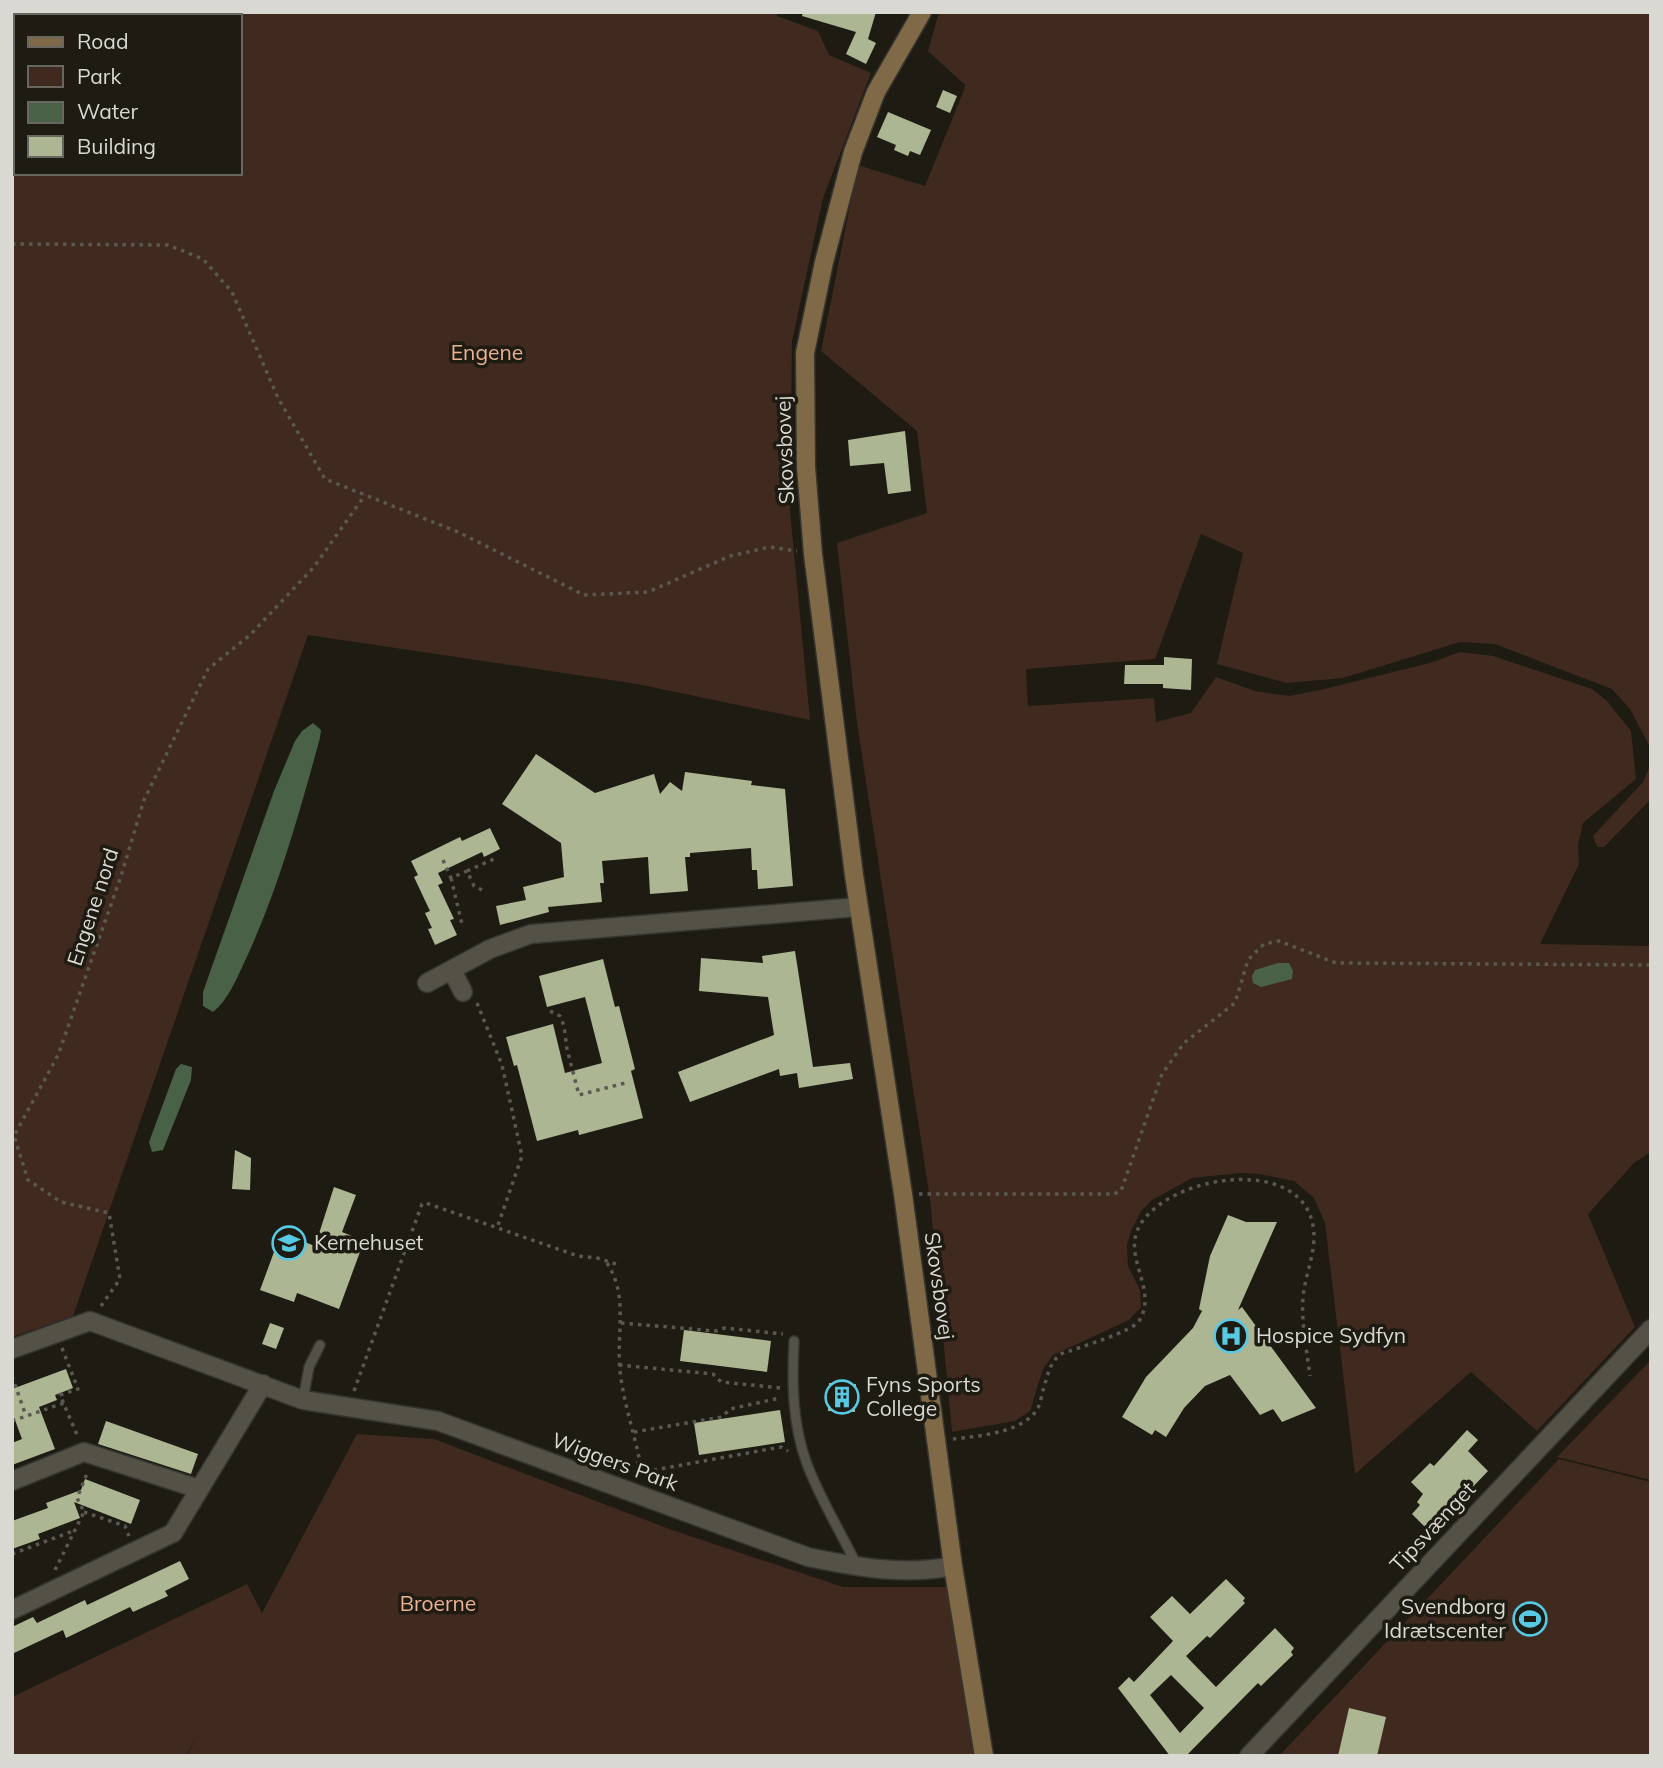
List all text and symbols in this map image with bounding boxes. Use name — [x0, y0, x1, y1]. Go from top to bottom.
legend — [14, 14, 242, 175]
text: Road — [77, 28, 128, 54]
text: Park — [77, 63, 121, 89]
text: Water — [77, 98, 138, 124]
text: Building — [77, 133, 156, 159]
park label: Engene — [451, 339, 523, 365]
street label: Skovsbovej — [769, 395, 799, 505]
street label: Engene nord — [61, 844, 123, 969]
school or university icon: Kernehuset — [270, 1224, 308, 1262]
place label: Kernehuset — [314, 1229, 423, 1255]
street label: Skovsbovej — [920, 1230, 960, 1341]
hospital icon: Hospice Sydfyn — [1212, 1317, 1250, 1355]
place label: Hospice Sydfyn — [1256, 1322, 1406, 1348]
place label: Fyns Sports College — [866, 1371, 981, 1421]
building icon: Fyns Sports College — [823, 1378, 861, 1416]
street label: Wiggers Park — [549, 1426, 682, 1496]
street label: Tipsvænget — [1384, 1476, 1481, 1577]
park label: Broerne — [400, 1590, 476, 1616]
place label: Svendborg Idrætscenter — [1384, 1593, 1506, 1643]
sports icon: Svendborg Idrætscenter — [1511, 1600, 1549, 1638]

